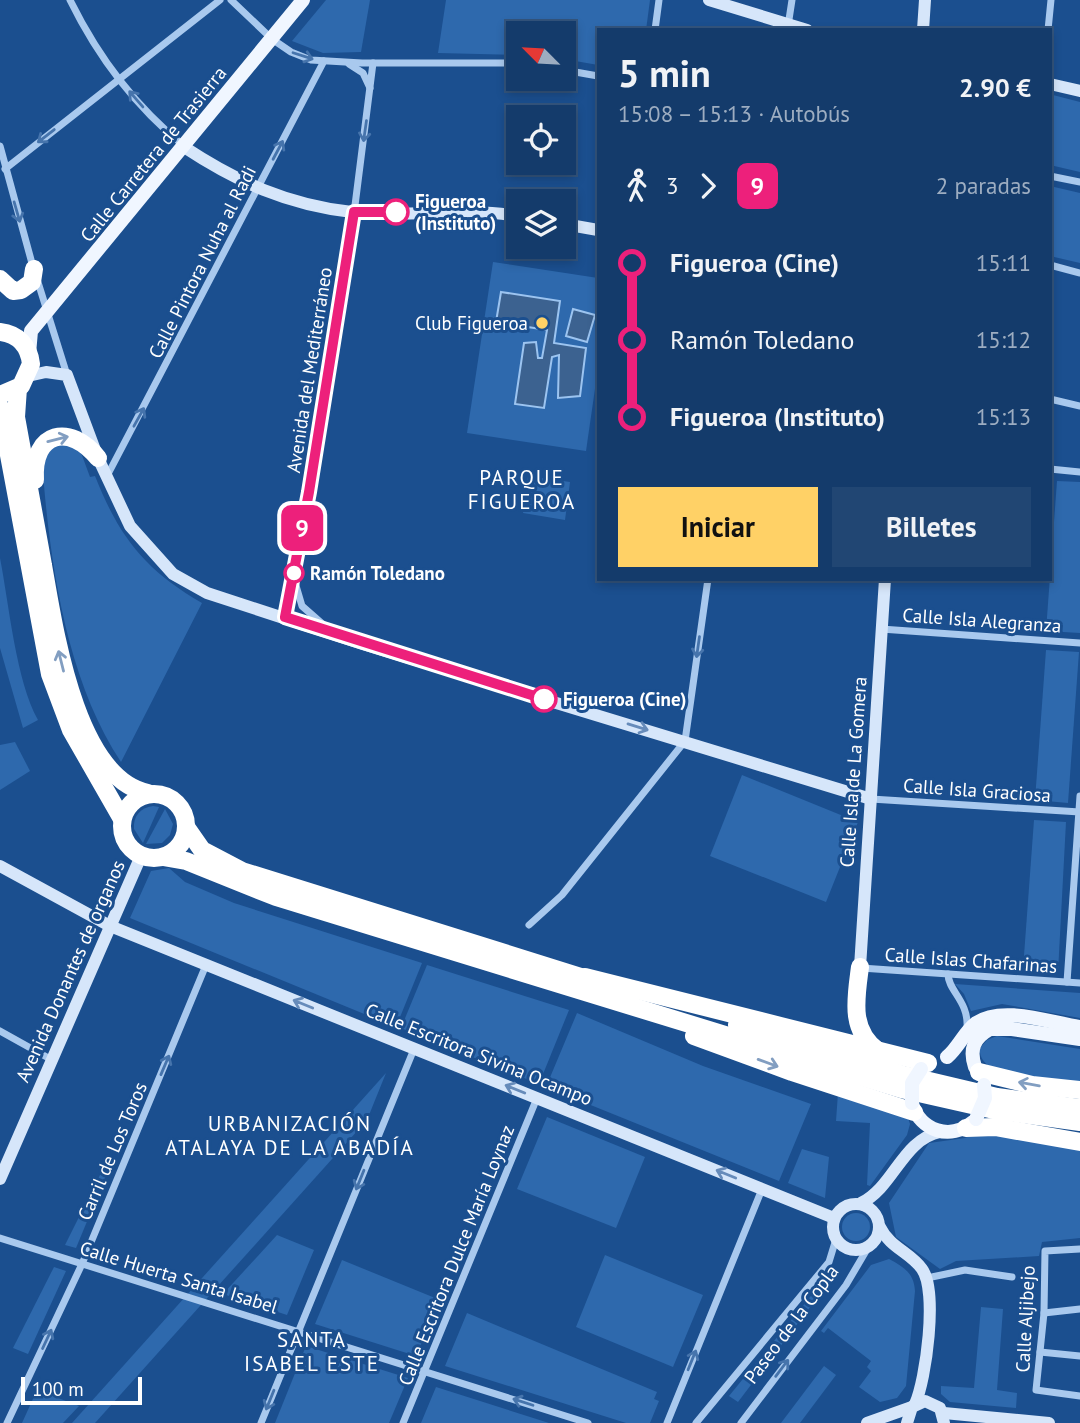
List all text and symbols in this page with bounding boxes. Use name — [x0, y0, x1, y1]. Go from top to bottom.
north arrow — [506, 21, 576, 91]
map controls — [506, 21, 576, 259]
text: 5 min — [618, 48, 711, 97]
one-way arrow — [292, 51, 314, 63]
street label: Calle Carretera de Trasierra — [75, 61, 231, 247]
text: 2.90 € — [959, 71, 1031, 104]
one-way arrow — [128, 90, 144, 108]
text: 15:08 – 15:13 · Autobús — [618, 99, 850, 128]
button: locate — [506, 105, 576, 175]
one-way arrow — [359, 119, 372, 142]
one-way arrow — [38, 129, 56, 144]
one-way arrow — [272, 140, 285, 161]
street label: Calle Pintora Nuha al Radi — [143, 162, 261, 362]
icon: walk — [618, 167, 656, 205]
icon: forward — [689, 167, 727, 205]
text: 9 — [751, 170, 764, 201]
text: 3 — [666, 171, 679, 200]
text: 2 paradas — [936, 171, 1031, 200]
place label: Figueroa (Instituto) — [415, 189, 496, 235]
button: layers — [506, 189, 576, 259]
marker: Figueroa (Instituto) — [383, 199, 409, 225]
one-way arrow — [12, 200, 25, 222]
text: Figueroa (Cine) — [670, 246, 839, 279]
text: 15:11 — [976, 248, 1031, 277]
street label: Avenida del Mediterráneo — [281, 265, 337, 475]
place label: Club Figueroa — [415, 311, 528, 335]
marker: Club Figueroa — [534, 315, 550, 331]
text: Ramón Toledano — [670, 323, 854, 356]
text: 15:12 — [976, 325, 1031, 354]
text: Figueroa (Instituto) — [670, 400, 885, 433]
text: 15:13 — [976, 402, 1031, 431]
one-way arrow — [133, 407, 146, 428]
one-way arrow — [47, 432, 69, 445]
district label: PARQUE FIGUEROA — [468, 464, 576, 515]
button: Iniciar — [618, 487, 818, 567]
button: Billetes — [832, 487, 1031, 567]
line badge: 9 — [279, 505, 325, 551]
text: 9 — [295, 512, 309, 543]
place label: Ramón Toledano — [310, 561, 445, 585]
marker: Ramón Toledano — [284, 563, 304, 583]
street label: Calle Isla Alegranza — [902, 602, 1062, 638]
one-way arrow — [691, 635, 704, 658]
one-way arrow — [54, 650, 67, 673]
street label: Calle Isla de La Gomera — [834, 676, 872, 868]
marker: Figueroa (Cine) — [531, 686, 557, 712]
place label: Figueroa (Cine) — [563, 687, 687, 711]
one-way arrow — [627, 722, 649, 735]
street label: Calle Isla Graciosa — [902, 773, 1052, 807]
street label: Avenida Donantes de organos — [10, 856, 130, 1086]
street label: Calle Islas Chafarinas — [884, 942, 1058, 978]
one-way arrow — [293, 997, 315, 1010]
street label: Calle Escritora Sivina Ocampo — [362, 997, 596, 1111]
one-way arrow — [159, 1055, 172, 1076]
one-way arrow — [757, 1058, 779, 1070]
one-way arrow — [1018, 1077, 1041, 1090]
street label: Carril de Los Toros — [72, 1078, 152, 1224]
one-way arrow — [504, 1082, 526, 1095]
district label: URBANIZACIÓN ATALAYA DE LA ABADÍA — [165, 1110, 415, 1161]
street label: Calle Escritora Dulce María Loynaz — [393, 1121, 519, 1389]
one-way arrow — [715, 1167, 737, 1180]
one-way arrow — [353, 1169, 366, 1190]
street label: Calle Huerta Santa Isabel — [77, 1235, 281, 1319]
street label: Paseo de la Copla — [738, 1260, 844, 1388]
street label: Calle Aljibejo — [1010, 1265, 1040, 1373]
district label: SANTA ISABEL ESTE — [244, 1326, 380, 1377]
one-way arrow — [41, 1329, 54, 1350]
one-way arrow — [687, 1349, 700, 1371]
one-way arrow — [775, 1359, 789, 1378]
scale bar — [21, 1374, 142, 1406]
text: 100 m — [32, 1377, 84, 1401]
one-way arrow — [263, 1388, 276, 1410]
one-way arrow — [513, 1395, 535, 1408]

